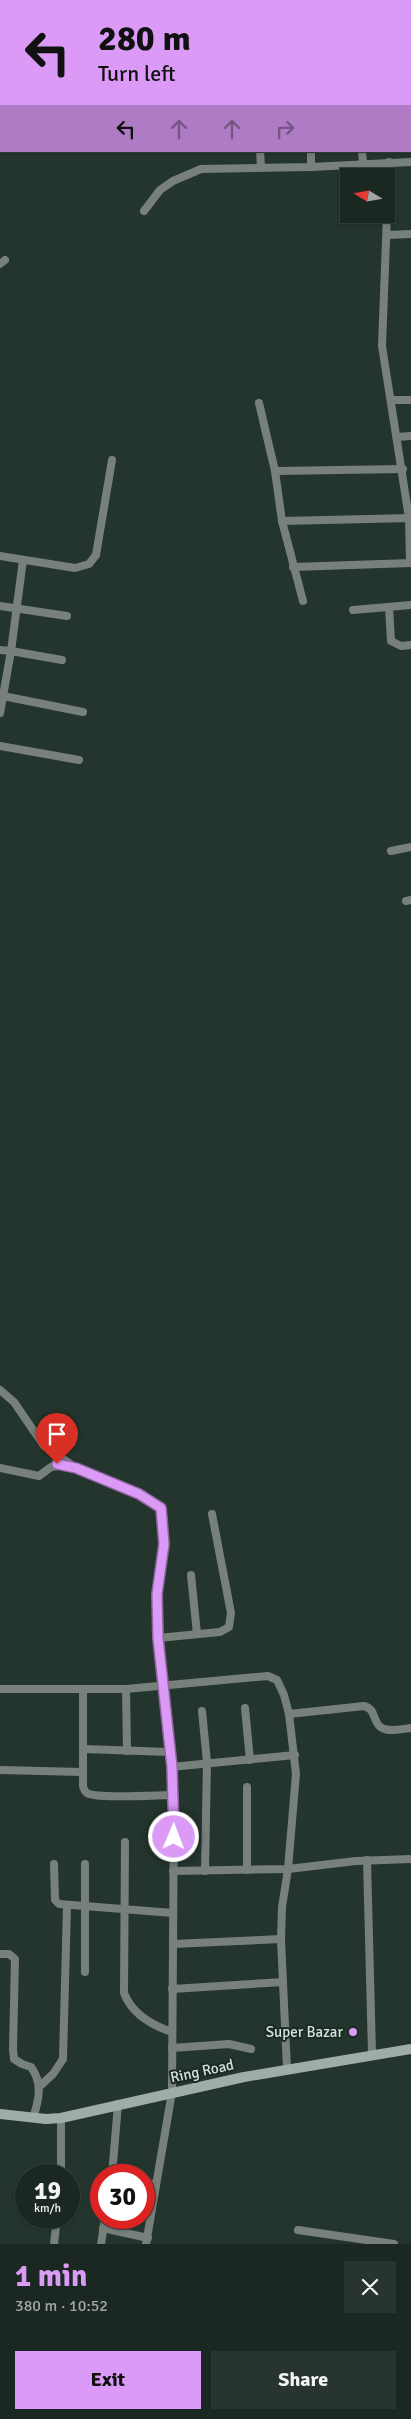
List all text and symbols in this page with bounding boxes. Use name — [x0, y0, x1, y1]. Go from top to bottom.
text: 280 m — [98, 17, 191, 60]
icon: left — [15, 20, 80, 85]
text: Turn left — [98, 60, 176, 87]
icon: left — [112, 115, 140, 143]
icon: ahead — [165, 115, 193, 143]
icon: ahead — [218, 115, 246, 143]
icon: right — [271, 115, 299, 143]
north arrow — [340, 168, 395, 222]
map controls — [340, 168, 395, 223]
pin — [36, 1413, 78, 1464]
icon: arrive — [43, 1420, 71, 1448]
position arrow — [147, 1810, 199, 1862]
place label: Super Bazar — [266, 2023, 343, 2041]
marker: Super Bazar — [347, 2026, 359, 2038]
street label: Ring Road — [169, 2055, 235, 2087]
speed limit sign: 30 — [90, 2164, 155, 2229]
text: 19 — [34, 2175, 61, 2206]
text: km/h — [34, 2201, 61, 2216]
text: 1 min — [15, 2258, 87, 2295]
button: close — [344, 2261, 396, 2313]
text: 380 m · 10:52 — [15, 2296, 108, 2316]
button: Exit — [15, 2351, 201, 2409]
button: Share — [211, 2351, 396, 2409]

